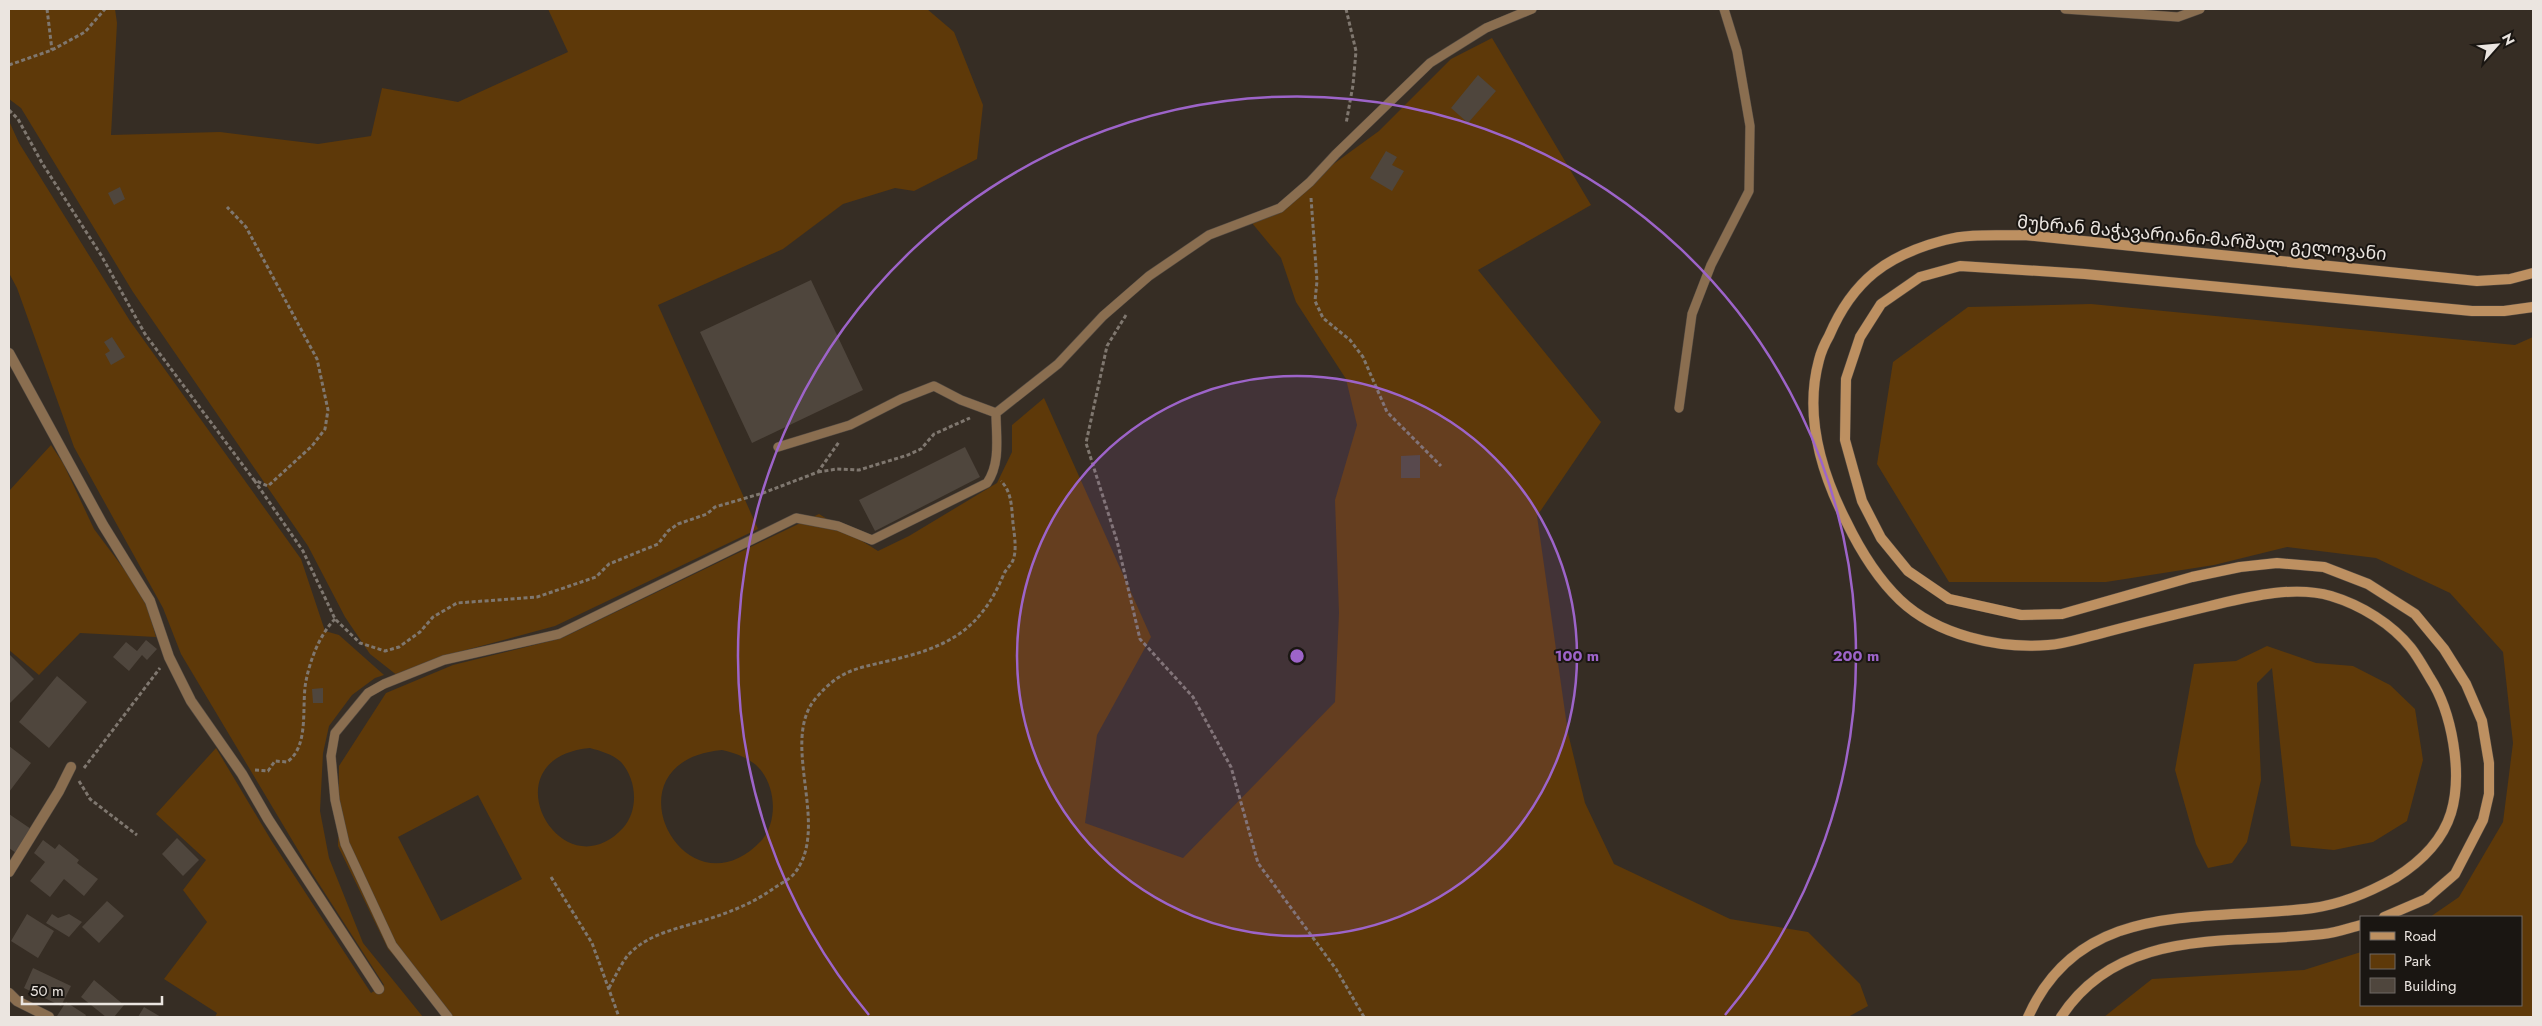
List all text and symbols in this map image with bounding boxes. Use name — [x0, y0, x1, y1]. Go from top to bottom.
north arrow — [2472, 20, 2522, 70]
text: N — [2497, 30, 2520, 49]
street label: მუხრან მაჭავარიანი-მარშალ გელოვანი — [2016, 209, 2388, 267]
text: 100 m — [1555, 645, 1599, 667]
text: 200 m — [1833, 645, 1879, 667]
centre of rings — [1288, 647, 1306, 665]
legend — [2360, 916, 2522, 1006]
text: Road — [2404, 925, 2436, 947]
text: Park — [2404, 950, 2431, 972]
scale bar — [22, 974, 162, 1006]
text: Building — [2404, 975, 2456, 997]
text: 50 m — [30, 980, 64, 1002]

